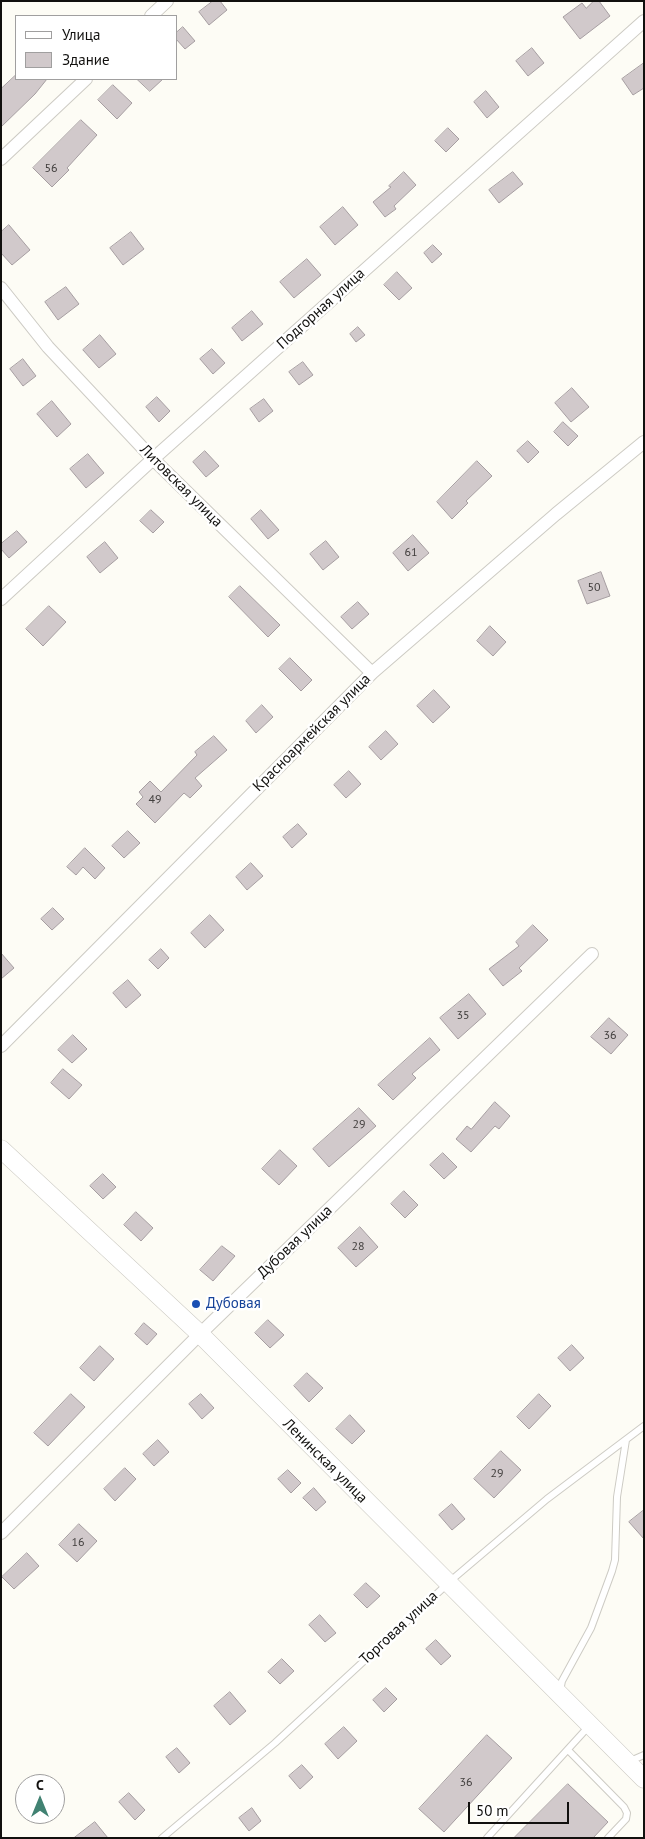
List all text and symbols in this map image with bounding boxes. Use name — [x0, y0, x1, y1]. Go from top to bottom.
legend — [15, 15, 178, 80]
text: Улица — [62, 25, 100, 44]
text: Здание — [62, 50, 110, 69]
house number: 56 — [44, 162, 58, 176]
street label: Подгорная улица — [273, 265, 369, 353]
street label: Литовская улица — [136, 441, 226, 531]
house number: 61 — [404, 546, 418, 560]
house number: 50 — [587, 581, 601, 595]
street label: Красноармейская улица — [249, 670, 375, 796]
house number: 49 — [148, 793, 162, 807]
house number: 35 — [456, 1009, 470, 1023]
house number: 36 — [603, 1029, 617, 1043]
house number: 29 — [352, 1118, 366, 1132]
street label: Дубовая улица — [254, 1202, 336, 1282]
house number: 28 — [351, 1240, 365, 1254]
place label: Дубовая — [206, 1295, 261, 1313]
marker: Дубовая — [190, 1298, 202, 1310]
street label: Ленинская улица — [279, 1415, 371, 1507]
house number: 29 — [490, 1467, 504, 1481]
house number: 16 — [71, 1536, 85, 1550]
street label: Торговая улица — [356, 1587, 442, 1669]
north arrow — [15, 1774, 65, 1824]
text: С — [36, 1776, 44, 1794]
house number: 36 — [459, 1776, 473, 1790]
scale bar — [470, 1792, 571, 1824]
text: 50 m — [476, 1801, 509, 1820]

